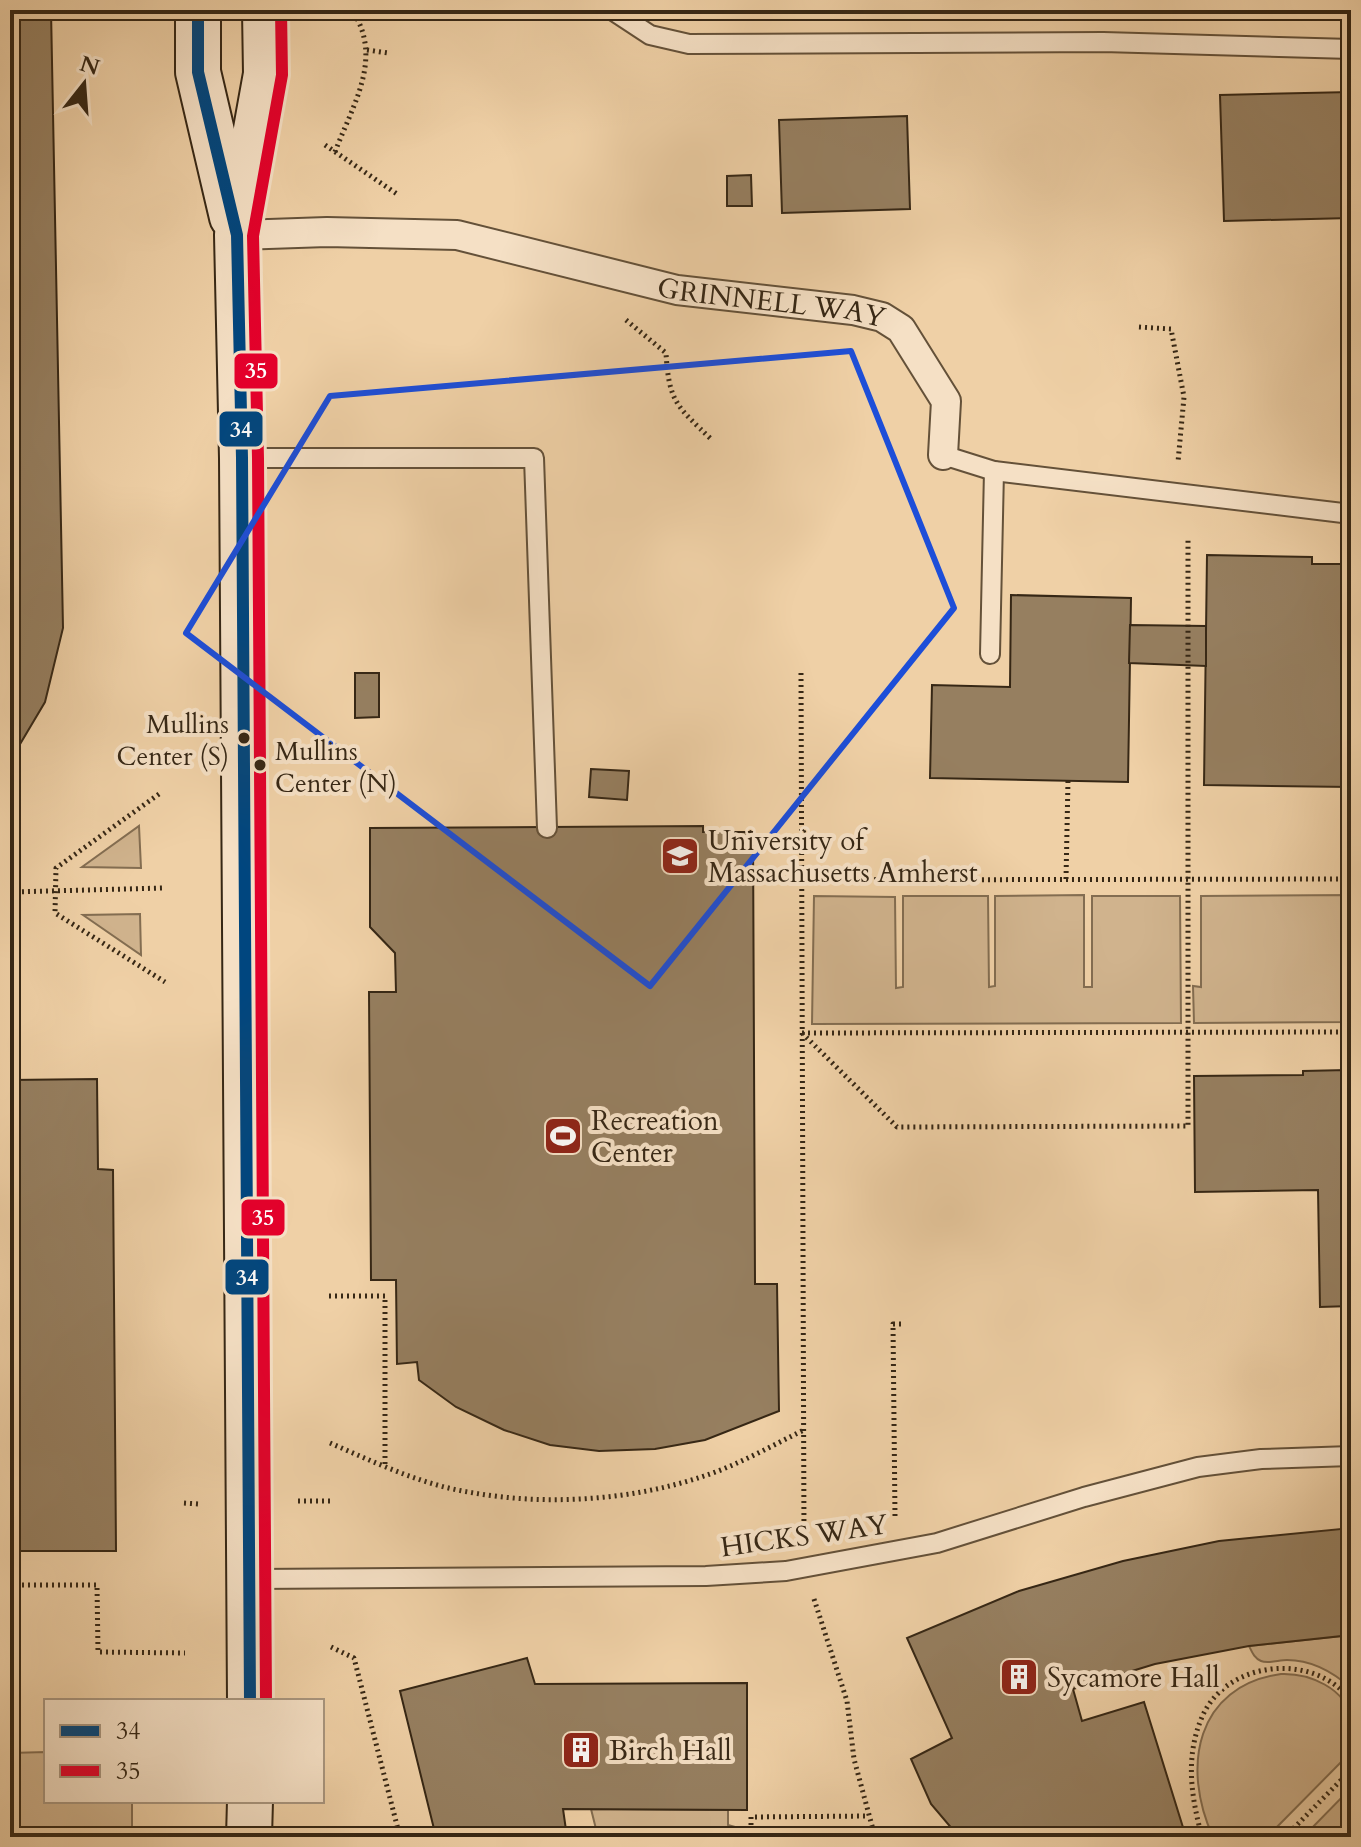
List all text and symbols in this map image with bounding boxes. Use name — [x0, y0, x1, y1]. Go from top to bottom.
north arrow — [44, 44, 124, 124]
text: N — [76, 49, 103, 83]
street label: GRINNELL WAY — [653, 268, 889, 337]
line badge: 35 — [233, 352, 279, 390]
text: 35 — [245, 356, 267, 386]
line badge: 34 — [218, 410, 264, 448]
text: 34 — [230, 415, 252, 445]
place label: Mullins Center (S) — [117, 707, 229, 774]
marker: Mullins Center (S) — [236, 730, 252, 746]
place label: Mullins Center (N) — [275, 734, 397, 801]
marker: Mullins Center (N) — [252, 757, 268, 773]
place label: University of Massachusetts Amherst — [708, 822, 978, 892]
school or university icon: University of Massachusetts Amherst — [659, 835, 701, 877]
place label: Recreation Center — [591, 1102, 719, 1172]
sports icon: Recreation Center — [542, 1115, 584, 1157]
line badge: 35 — [240, 1198, 286, 1237]
text: 35 — [252, 1203, 274, 1233]
line badge: 34 — [224, 1258, 270, 1296]
text: 34 — [236, 1263, 258, 1293]
street label: HICKS WAY — [718, 1505, 890, 1567]
building icon: Sycamore Hall — [998, 1656, 1040, 1698]
place label: Sycamore Hall — [1047, 1659, 1220, 1697]
legend — [44, 1699, 324, 1803]
text: 34 — [116, 1715, 141, 1748]
building icon: Birch Hall — [560, 1729, 602, 1771]
place label: Birch Hall — [609, 1732, 732, 1770]
text: 35 — [116, 1755, 141, 1788]

